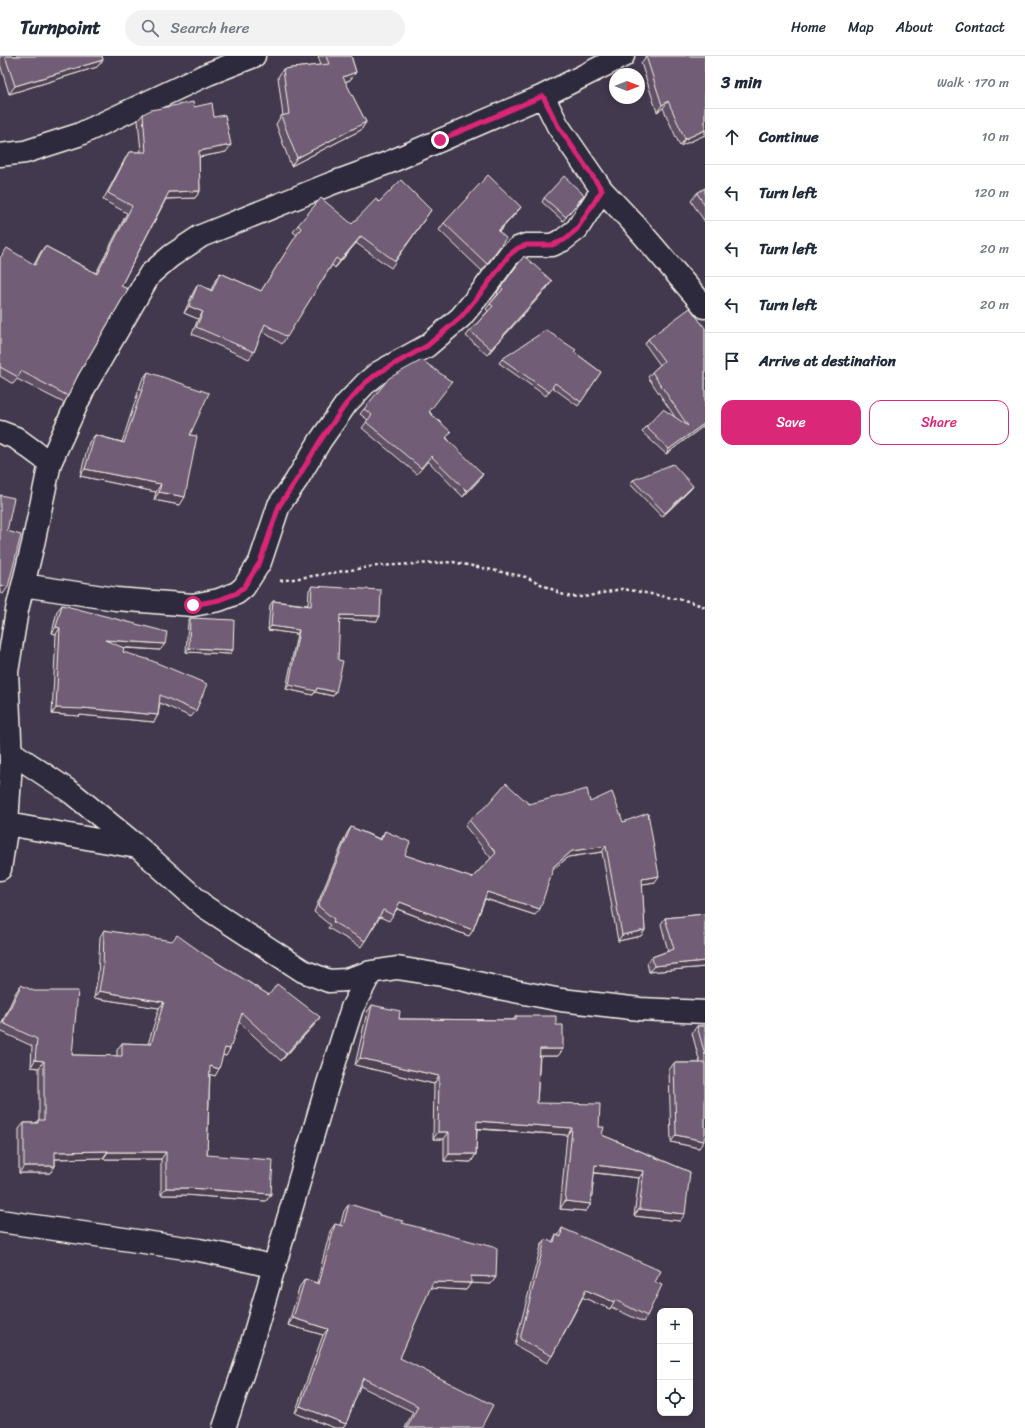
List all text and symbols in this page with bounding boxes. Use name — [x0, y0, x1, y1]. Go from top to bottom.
search box — [125, 10, 405, 46]
text: Turnpoint — [20, 11, 101, 44]
text: Search here — [171, 15, 250, 41]
text: Home — [791, 15, 826, 40]
text: Map — [848, 15, 874, 40]
text: About — [896, 15, 933, 40]
text: Contact — [955, 15, 1005, 40]
icon: search — [139, 17, 161, 39]
text: 3 min — [721, 67, 762, 97]
north arrow — [609, 68, 645, 104]
text: Walk · 170 m — [937, 71, 1009, 94]
text: Continue — [759, 124, 819, 150]
text: 10 m — [982, 125, 1009, 148]
icon: ahead — [721, 126, 743, 148]
route end — [431, 131, 449, 149]
text: Turn left — [759, 180, 817, 206]
text: 120 m — [974, 181, 1009, 204]
icon: left — [721, 182, 743, 204]
text: Turn left — [759, 236, 817, 262]
text: 20 m — [980, 237, 1009, 260]
icon: left — [721, 238, 743, 260]
text: Turn left — [759, 292, 817, 318]
text: 20 m — [980, 293, 1009, 316]
icon: left — [721, 294, 743, 316]
text: Arrive at destination — [759, 348, 896, 374]
icon: arrive — [721, 350, 743, 372]
button: Save — [721, 400, 861, 445]
button: Share — [869, 400, 1009, 445]
route start — [184, 596, 202, 614]
map controls — [657, 1308, 693, 1416]
button: + — [657, 1308, 693, 1344]
button: − — [657, 1344, 693, 1380]
button: locate — [657, 1380, 693, 1416]

